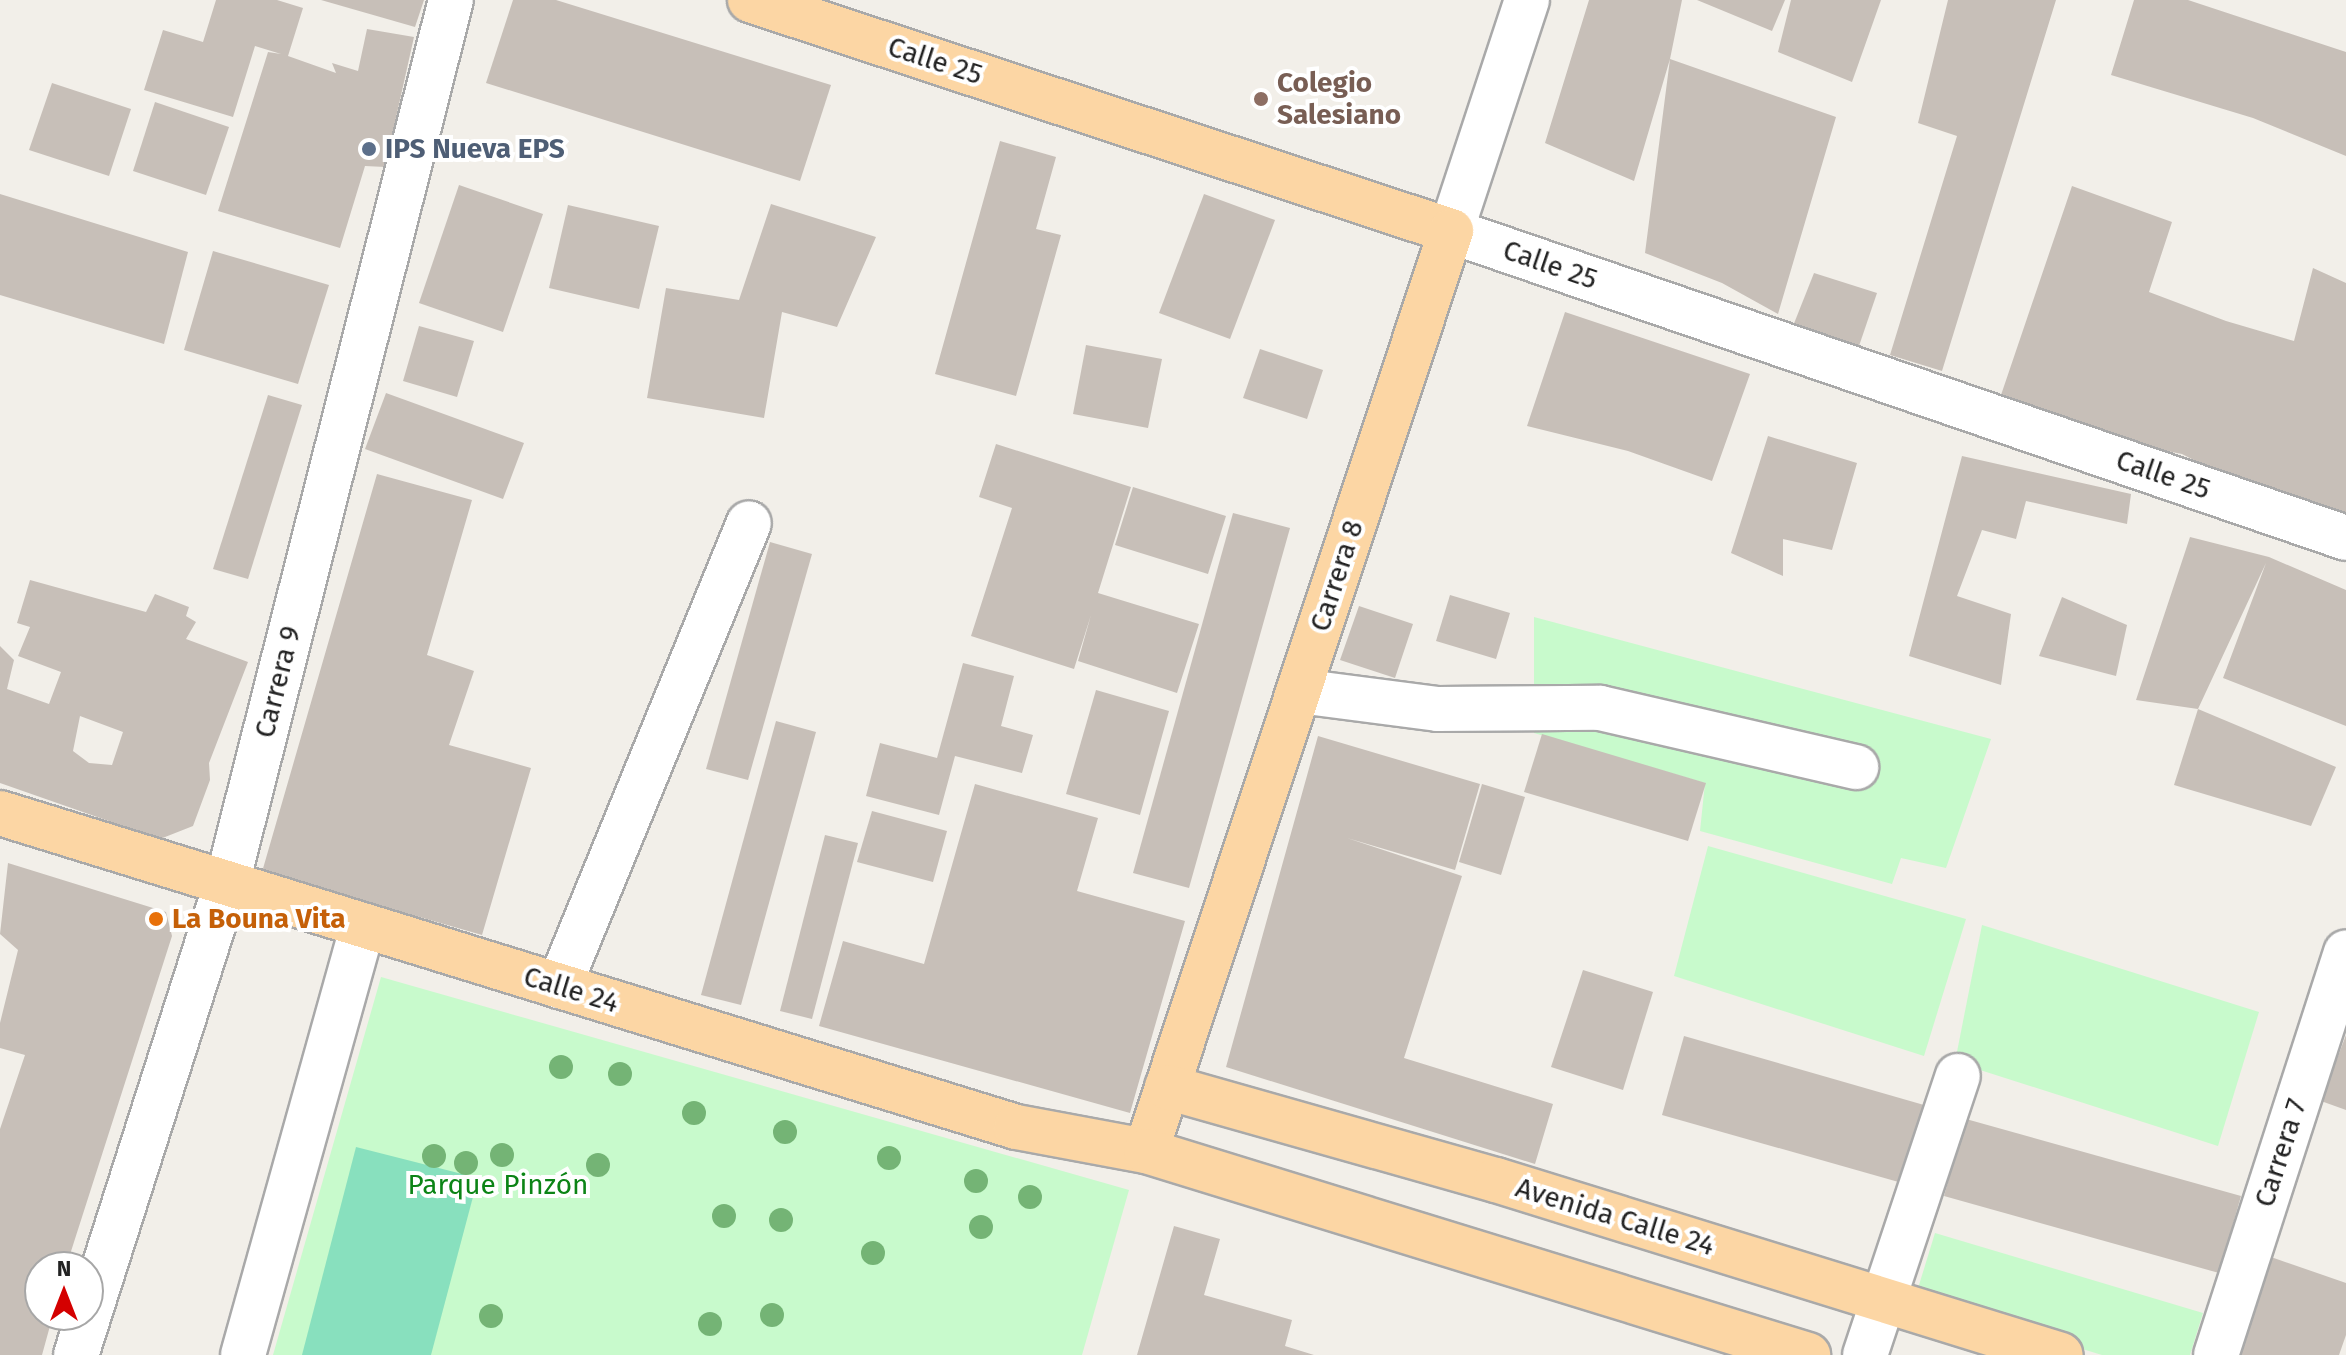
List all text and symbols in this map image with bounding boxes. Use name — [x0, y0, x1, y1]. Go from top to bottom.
street label: Calle 25 — [884, 30, 986, 92]
place label: Colegio Salesiano — [1277, 66, 1401, 132]
marker: Colegio Salesiano — [1252, 90, 1270, 108]
place label: IPS Nueva EPS — [385, 132, 565, 166]
marker: IPS Nueva EPS — [360, 140, 378, 158]
street label: Calle 25 — [1499, 233, 1601, 297]
street label: Calle 25 — [2112, 443, 2214, 507]
street label: Carrera 8 — [1303, 516, 1371, 636]
street label: Carrera 9 — [248, 623, 308, 741]
place label: La Bouna Vita — [172, 902, 346, 936]
marker: La Bouna Vita — [147, 910, 165, 928]
street label: Calle 24 — [520, 960, 622, 1020]
street label: Carrera 7 — [2248, 1095, 2314, 1211]
park label: Parque Pinzón — [407, 1168, 589, 1202]
street label: Avenida Calle 24 — [1512, 1171, 1718, 1263]
north arrow — [24, 1251, 104, 1331]
text: N — [57, 1255, 71, 1282]

